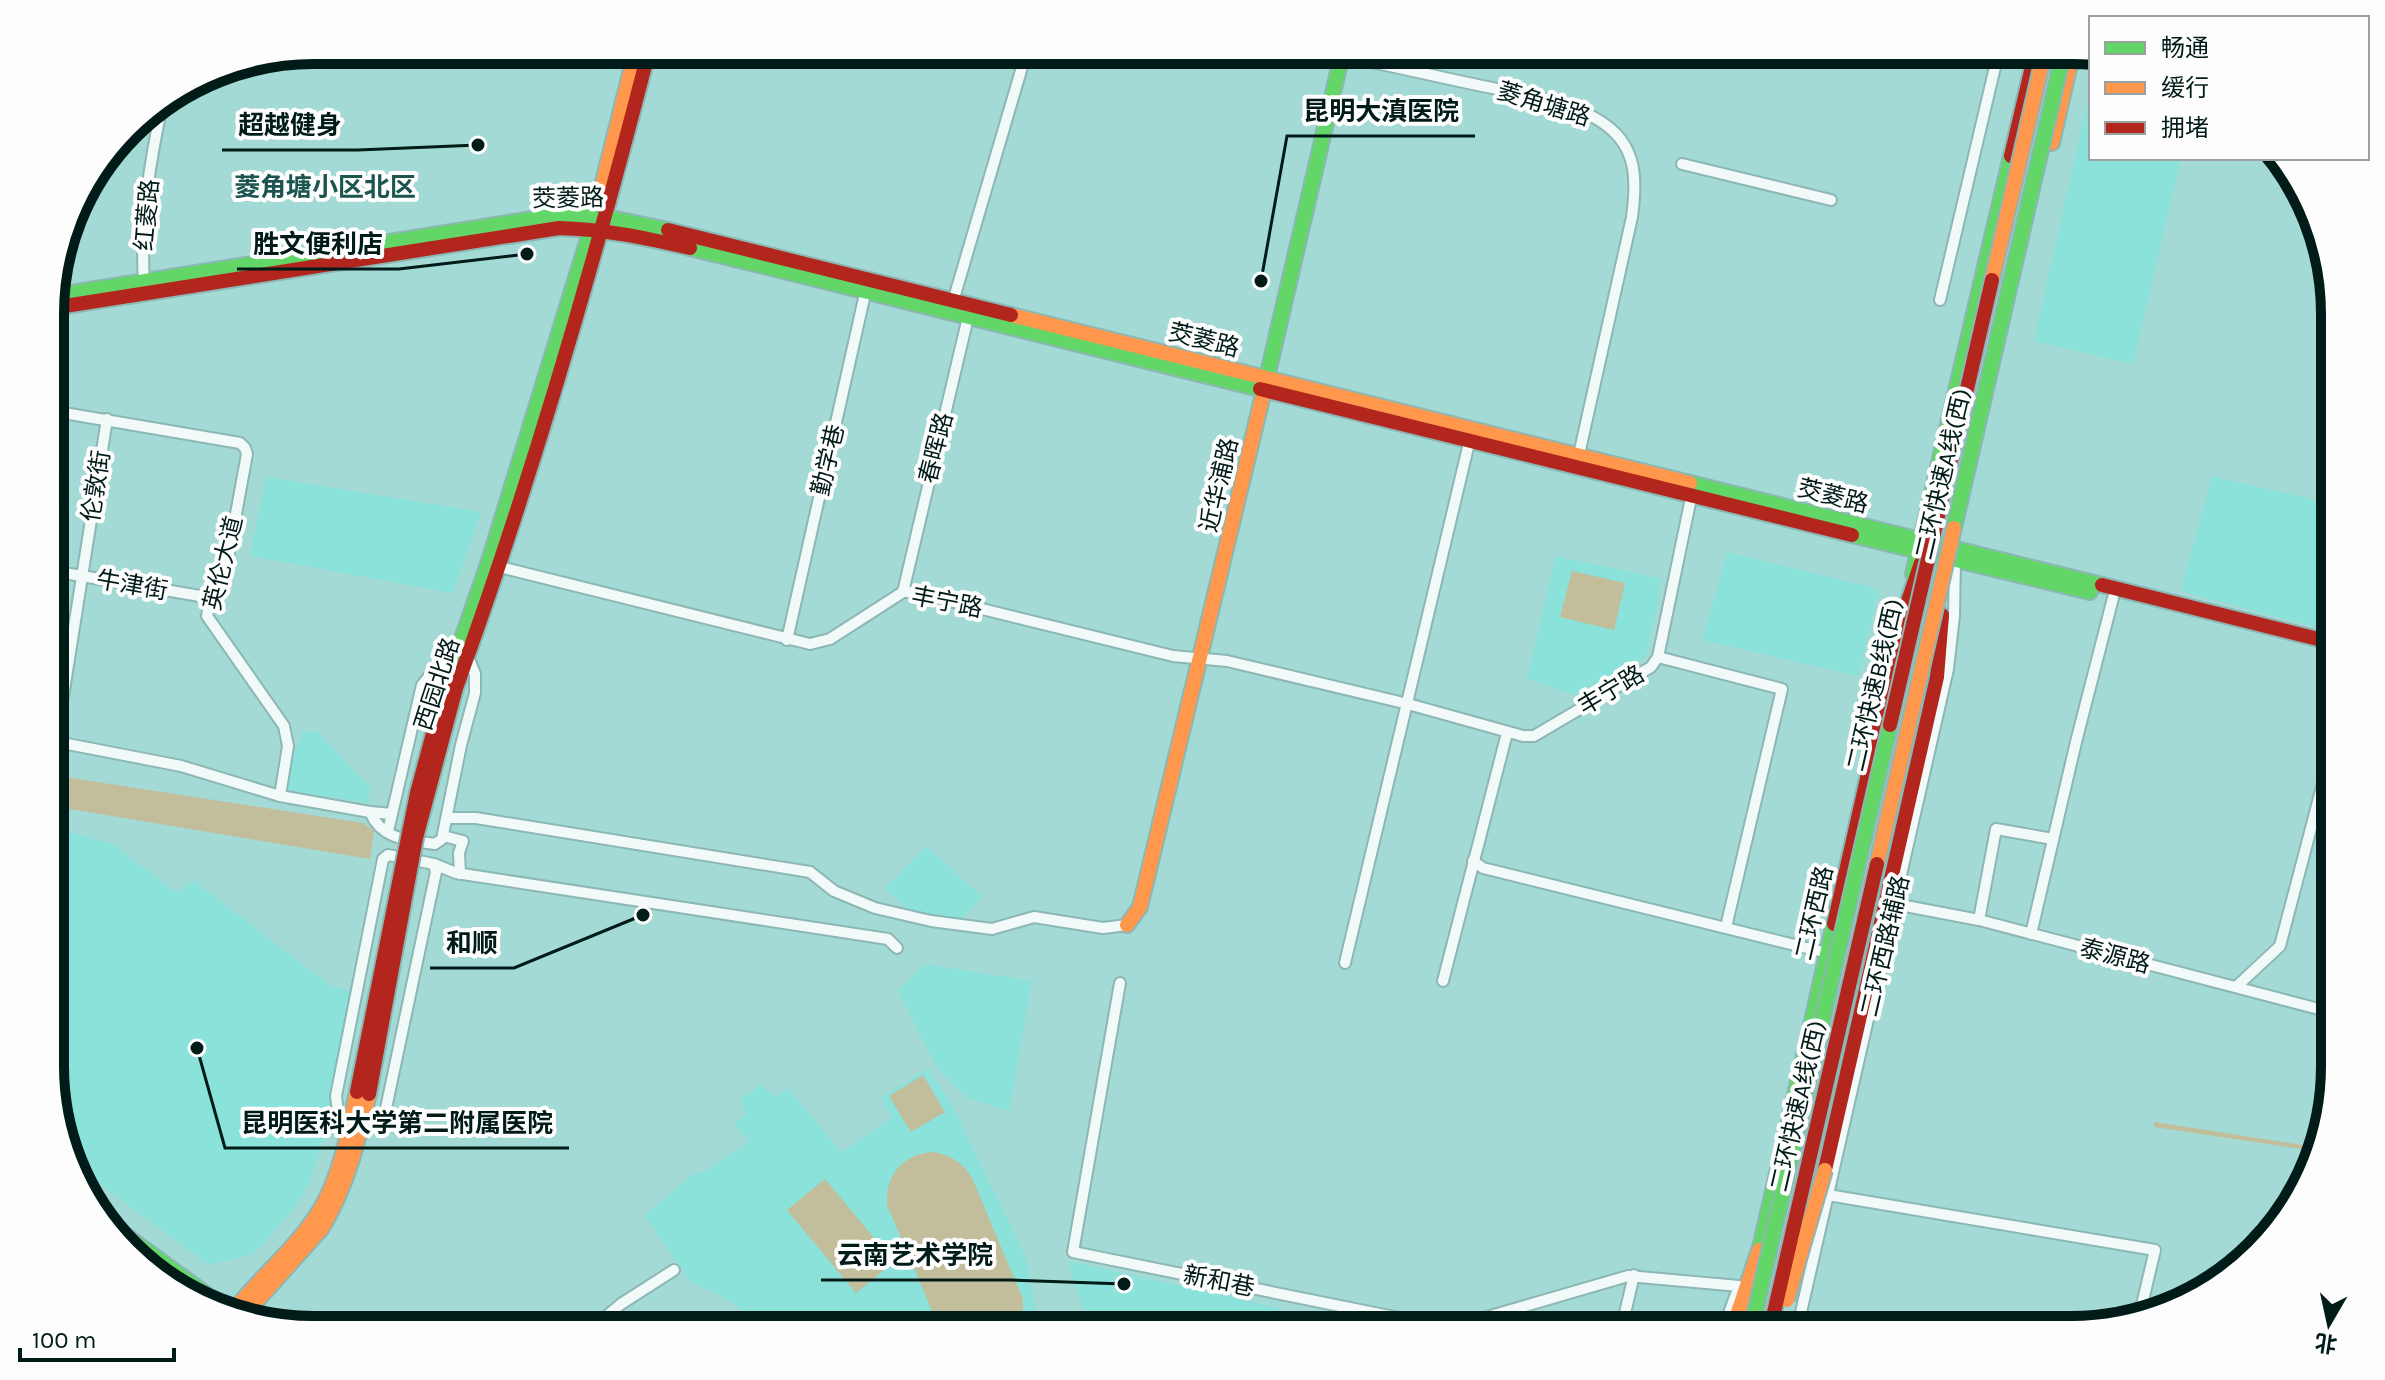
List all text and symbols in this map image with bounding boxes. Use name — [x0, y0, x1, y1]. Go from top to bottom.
legend — [2089, 16, 2369, 160]
text: 畅通 — [2161, 34, 2209, 62]
text: 缓行 — [2161, 74, 2209, 102]
street label: 菱角塘路 — [1494, 77, 1594, 131]
callout: 昆明大滇医院 — [1287, 86, 1475, 136]
text: 昆明大滇医院 — [1303, 96, 1459, 127]
callout: 超越健身 — [222, 100, 358, 150]
text: 超越健身 — [238, 110, 342, 141]
text: 拥堵 — [2161, 114, 2209, 142]
district label: 菱角塘小区北区 — [234, 172, 416, 203]
street label: 红菱路 — [130, 178, 164, 252]
street label: 茭菱路 — [532, 183, 604, 213]
callout: 胜文便利店 — [237, 219, 399, 269]
text: 胜文便利店 — [253, 229, 383, 260]
street label: 茭菱路 — [1166, 318, 1242, 362]
street label: 二环快速A线(西) — [1910, 386, 1976, 562]
street label: 春晖路 — [914, 410, 958, 486]
street label: 勤学巷 — [806, 422, 850, 498]
street label: 近华浦路 — [1195, 435, 1243, 535]
street label: 伦敦街 — [77, 448, 115, 524]
street label: 茭菱路 — [1795, 474, 1871, 518]
street label: 英伦大道 — [198, 513, 248, 613]
street label: 牛津街 — [94, 565, 170, 605]
street label: 丰宁路 — [909, 581, 985, 623]
street label: 二环快速B线(西) — [1842, 596, 1908, 774]
street label: 西园北路 — [409, 634, 465, 734]
street label: 丰宁路 — [1573, 659, 1649, 721]
street label: 二环西路 — [1790, 863, 1838, 963]
street label: 二环西路辅路 — [1855, 873, 1915, 1019]
callout: 和顺 — [430, 918, 514, 968]
text: 和顺 — [446, 928, 498, 959]
street label: 泰源路 — [2077, 933, 2153, 979]
street label: 二环快速A线(西) — [1765, 1018, 1831, 1194]
callout: 昆明医科大学第二附属医院 — [225, 1098, 569, 1148]
text: 昆明医科大学第二附属医院 — [241, 1108, 553, 1139]
callout: 云南艺术学院 — [821, 1230, 1009, 1280]
text: 云南艺术学院 — [837, 1240, 993, 1271]
street label: 新和巷 — [1181, 1260, 1257, 1302]
north arrow — [2289, 1284, 2369, 1364]
scale bar — [20, 1312, 174, 1362]
text: 100 m — [32, 1326, 97, 1354]
text: 北 — [2313, 1328, 2339, 1357]

